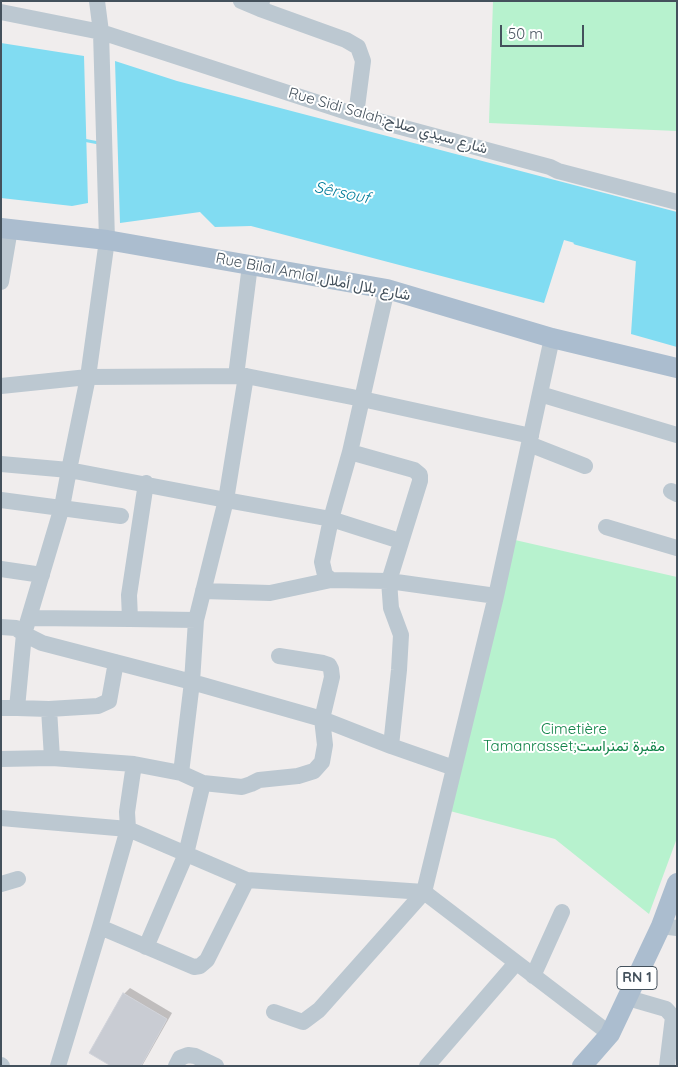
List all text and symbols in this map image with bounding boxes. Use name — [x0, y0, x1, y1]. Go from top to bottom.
scale bar — [503, 15, 587, 47]
text: 50 m — [508, 24, 543, 43]
street label: Rue Sidi Salah;شارع سيدي صلاح — [286, 84, 490, 158]
water label: Sêrsouf — [313, 178, 371, 208]
street label: Rue Bilal Amlal,شارع بلال أملال — [214, 249, 412, 305]
park label: Cimetière Tamanrasset;مقبرة تمنراست — [483, 720, 665, 755]
road number: RN 1 — [617, 966, 657, 990]

